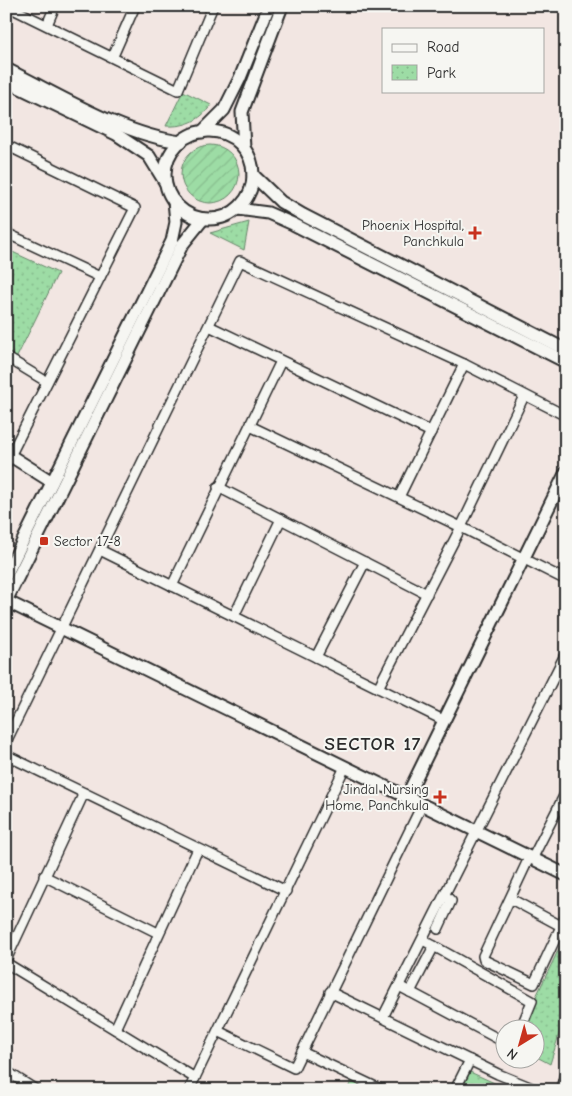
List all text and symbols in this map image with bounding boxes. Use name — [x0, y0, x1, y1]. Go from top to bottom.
legend — [382, 28, 544, 92]
text: Road — [427, 38, 459, 56]
text: Park — [427, 64, 456, 82]
place label: Phoenix Hospital, Panchkula — [362, 217, 464, 250]
marker: Phoenix Hospital, Panchkula — [468, 226, 482, 240]
place label: Sector 17-8 — [54, 533, 121, 550]
marker: Sector 17-8 — [38, 535, 50, 547]
district label: SECTOR 17 — [325, 733, 421, 755]
place label: Jindal Nursing Home, Panchkula — [325, 781, 429, 814]
marker: Jindal Nursing Home, Panchkula — [433, 790, 447, 804]
north arrow — [494, 1018, 544, 1068]
text: N — [504, 1044, 521, 1064]

